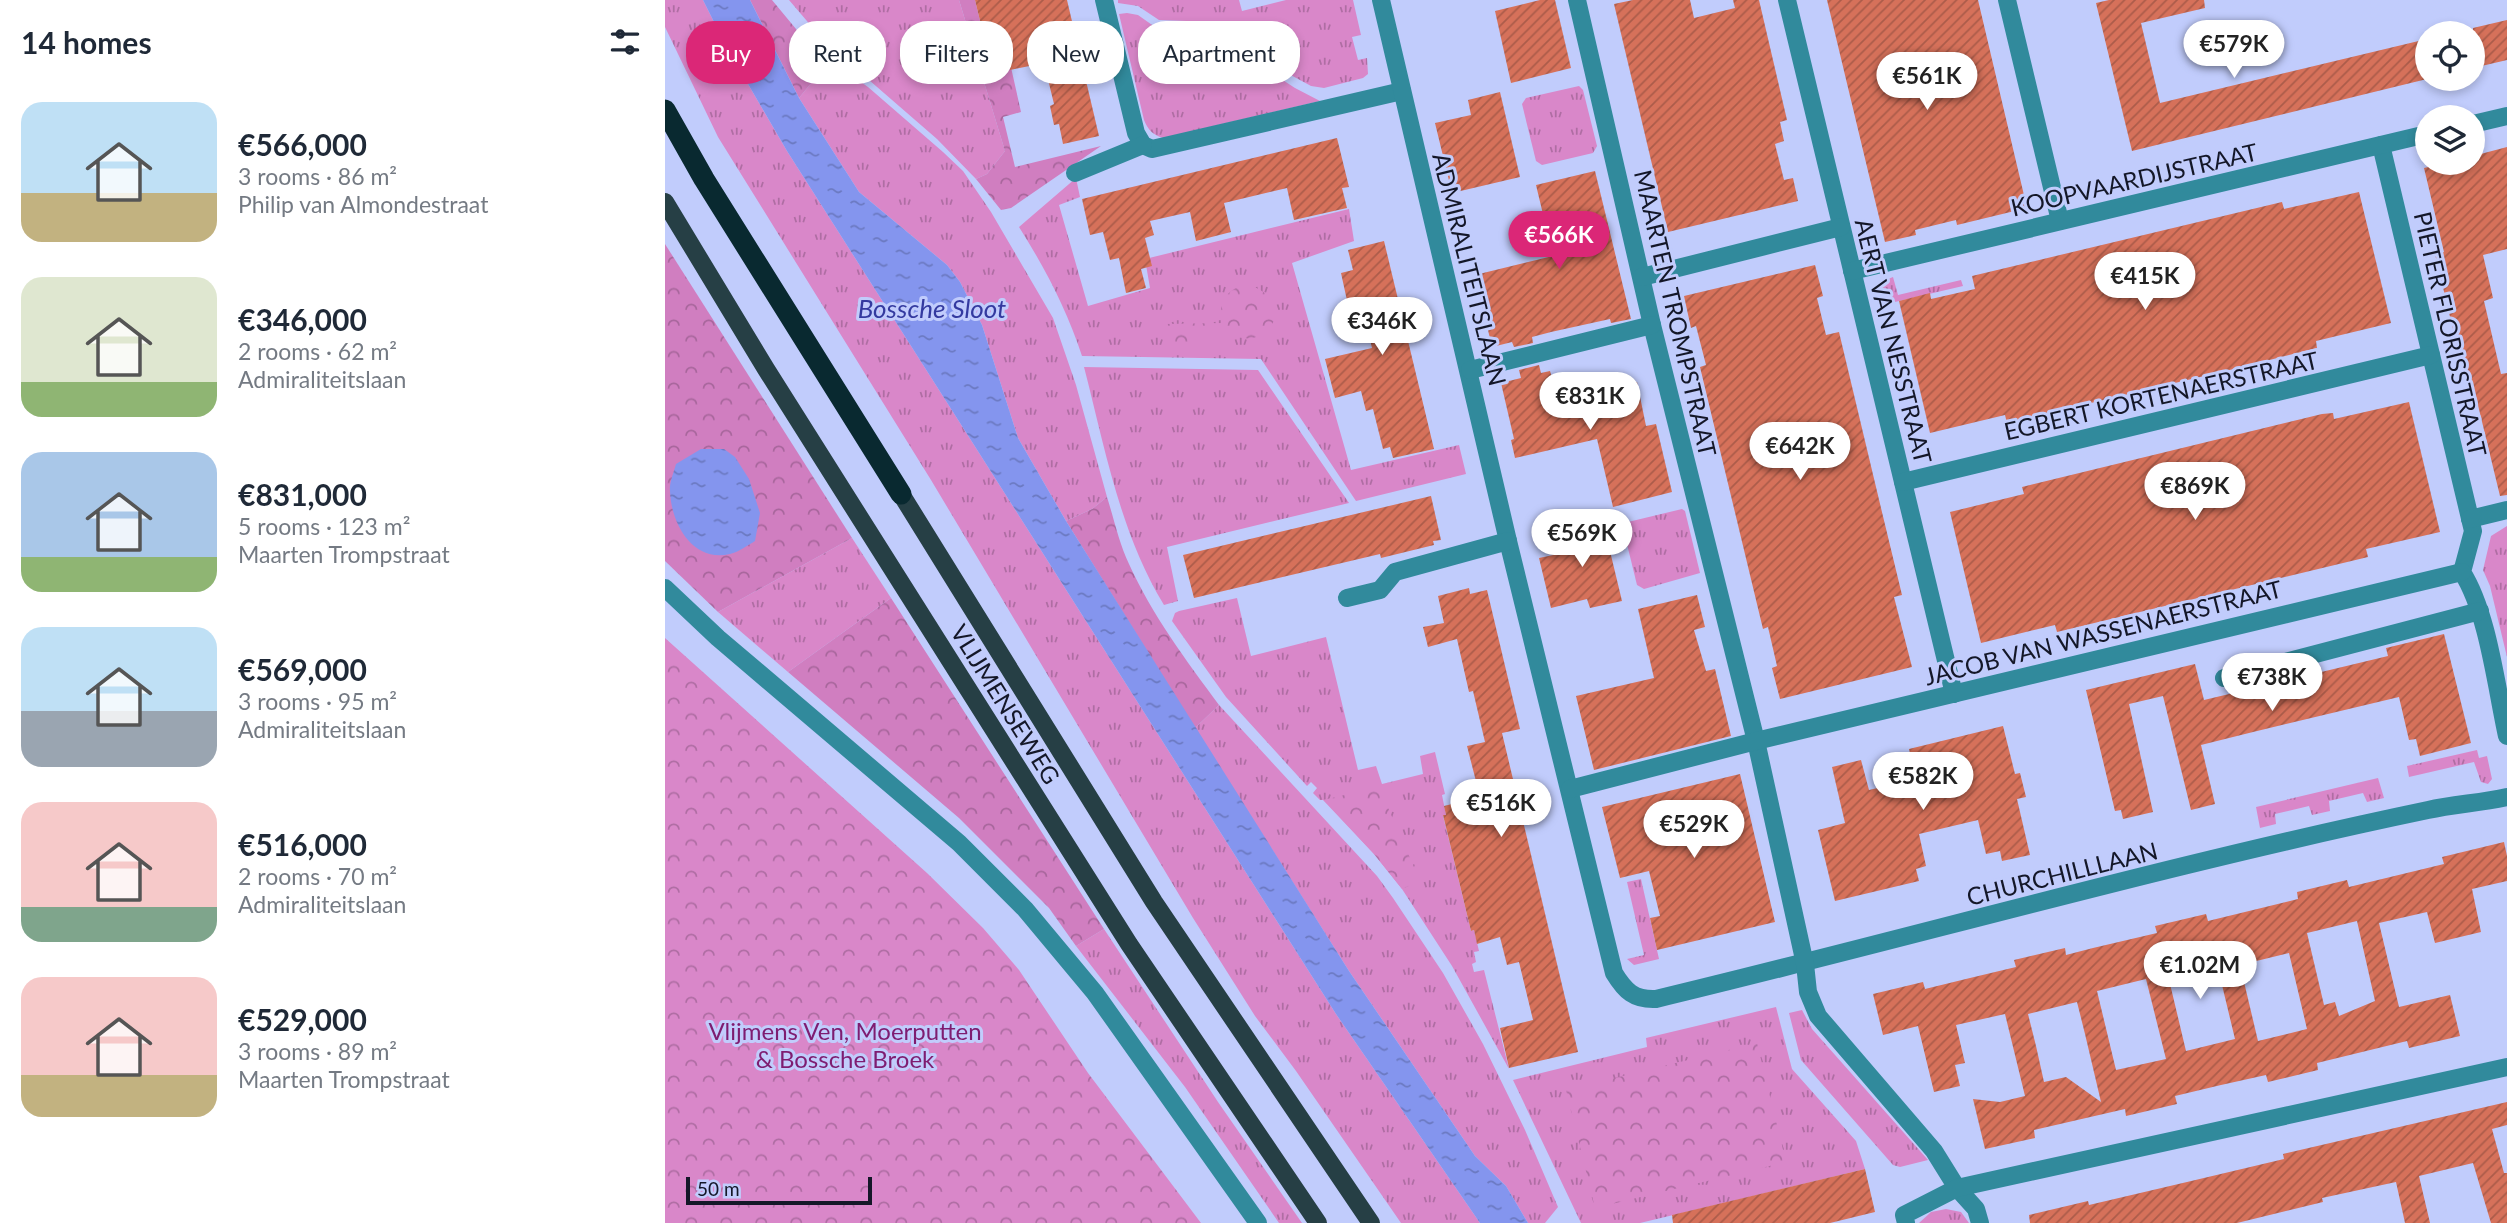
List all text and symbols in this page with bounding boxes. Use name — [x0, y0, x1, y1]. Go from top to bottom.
pin: €579K — [2185, 20, 2283, 80]
chip: Buy — [686, 21, 775, 84]
chip: Rent — [789, 21, 886, 84]
chip: Filters — [900, 21, 1013, 84]
chip: New — [1027, 21, 1124, 84]
chip: Apartment — [1138, 21, 1300, 84]
map controls — [2415, 21, 2485, 175]
button: locate — [2415, 21, 2485, 91]
icon: filters — [606, 23, 644, 61]
text: 14 homes — [21, 24, 152, 60]
text: €579K — [2199, 29, 2269, 57]
pin: €561K — [1878, 52, 1976, 112]
text: €561K — [1892, 61, 1962, 89]
button: layers — [2415, 105, 2485, 175]
text: €566,000 — [238, 126, 367, 162]
icon: home — [77, 130, 161, 214]
street label: KOOPVAARDIJSTRAAT — [2008, 136, 2260, 222]
street label: ADMIRALITEITSLAAN — [1427, 150, 1513, 388]
text: 3 rooms · 86 m² — [238, 162, 397, 190]
street label: MAARTEN TROMPSTRAAT — [1629, 167, 1723, 459]
text: Philip van Almondestraat — [238, 190, 488, 218]
street label: PIETER FLORISSTRAAT — [2409, 209, 2493, 459]
pin: €566K — [1510, 212, 1608, 271]
street label: AERT VAN NESSTRAAT — [1850, 216, 1938, 466]
text: €566K — [1524, 220, 1594, 248]
pin: €415K — [2096, 252, 2194, 312]
text: €415K — [2110, 261, 2180, 289]
water label: Bossche Sloot — [858, 292, 1006, 324]
pin: €346K — [1333, 298, 1431, 357]
text: €346,000 — [238, 301, 367, 337]
icon: home — [77, 305, 161, 389]
text: €346K — [1347, 306, 1417, 334]
text: 2 rooms · 62 m² — [238, 337, 397, 365]
street label: EGBERT KORTENAERSTRAAT — [2001, 345, 2321, 445]
text: Admiraliteitslaan — [238, 365, 406, 393]
pin: €831K — [1541, 372, 1639, 432]
text: €831K — [1555, 381, 1625, 409]
pin: €642K — [1751, 422, 1849, 482]
text: €642K — [1765, 431, 1835, 459]
pin: €869K — [2146, 462, 2244, 522]
text: €869K — [2160, 471, 2230, 499]
text: €831,000 — [238, 476, 367, 512]
icon: home — [77, 480, 161, 564]
pin: €569K — [1533, 510, 1631, 569]
text: 5 rooms · 123 m² — [238, 512, 410, 540]
text: €569K — [1547, 518, 1617, 546]
text: Maarten Trompstraat — [238, 540, 450, 568]
street label: JACOB VAN WASSENAERSTRAAT — [1921, 573, 2285, 691]
street label: VLIJMENSEWEG — [945, 619, 1067, 789]
text: €569,000 — [238, 651, 367, 687]
pin: €738K — [2223, 654, 2321, 713]
icon: home — [77, 655, 161, 739]
text: €738K — [2237, 662, 2307, 690]
text: 3 rooms · 95 m² — [238, 687, 397, 715]
text: Admiraliteitslaan — [238, 715, 406, 743]
pin: €582K — [1874, 752, 1972, 812]
text: €582K — [1888, 761, 1958, 789]
pin: €516K — [1452, 780, 1550, 839]
text: €516K — [1466, 788, 1536, 816]
pin: €529K — [1645, 800, 1743, 860]
text: €529K — [1659, 809, 1729, 837]
text: €516,000 — [238, 826, 367, 862]
icon: home — [77, 830, 161, 914]
street label: CHURCHILLLAAN — [1964, 835, 2160, 911]
text: 2 rooms · 70 m² — [238, 862, 397, 890]
text: Admiraliteitslaan — [238, 890, 406, 918]
pin: €1.02M — [2143, 942, 2257, 1001]
text: €1.02M — [2160, 950, 2240, 978]
text: €529,000 — [238, 1001, 367, 1037]
icon: home — [77, 1005, 161, 1089]
park label: Vlijmens Ven, Moerputten & Bossche Broek — [708, 1016, 982, 1073]
text: 3 rooms · 89 m² — [238, 1037, 397, 1065]
text: Maarten Trompstraat — [238, 1065, 450, 1093]
scale bar — [686, 1174, 871, 1206]
text: 50 m — [697, 1177, 740, 1200]

